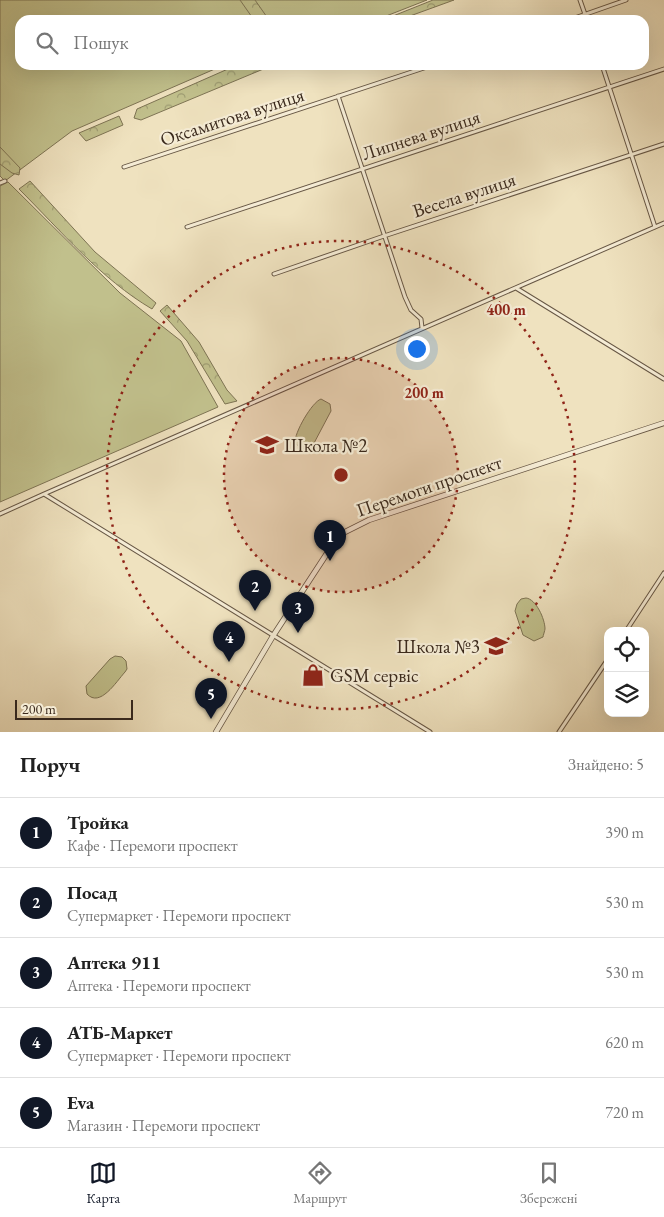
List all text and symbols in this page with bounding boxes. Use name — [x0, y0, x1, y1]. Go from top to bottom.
search box — [15, 15, 649, 70]
icon: search — [33, 29, 61, 57]
text: Пошук — [73, 30, 129, 55]
street label: Оксамитова вулиця — [157, 82, 308, 152]
street label: Липнева вулиця — [359, 104, 484, 166]
street label: Весела вулиця — [409, 166, 519, 223]
text: 400 m — [486, 300, 526, 319]
your location — [404, 336, 430, 362]
text: 200 m — [404, 383, 444, 402]
school or university icon: Школа №2 — [254, 432, 280, 458]
place label: Школа №2 — [284, 433, 367, 458]
street label: Перемоги проспект — [353, 449, 505, 523]
centre of rings — [332, 466, 350, 484]
pin: 1 — [314, 520, 346, 561]
pin: 2 — [239, 570, 271, 611]
pin: 3 — [282, 592, 314, 633]
pin: 4 — [213, 621, 245, 662]
map controls — [604, 627, 649, 717]
button: locate — [604, 627, 649, 672]
school or university icon: Школа №3 — [483, 633, 509, 659]
place label: Школа №3 — [397, 634, 480, 659]
shop icon: GSM сервіс — [300, 662, 326, 688]
place label: GSM сервіс — [330, 663, 419, 688]
button: layers — [604, 672, 649, 717]
pin: 5 — [195, 678, 227, 719]
scale bar — [15, 697, 132, 720]
text: 200 m — [22, 700, 56, 718]
text: Поруч — [20, 751, 80, 778]
text: Знайдено: 5 — [568, 754, 644, 775]
text: Тройка — [67, 810, 129, 835]
text: 1 — [32, 822, 40, 843]
text: 390 m — [605, 822, 644, 843]
text: Кафе · Перемоги проспект — [67, 835, 237, 856]
text: Посад — [67, 880, 117, 905]
text: 2 — [32, 892, 40, 913]
text: 530 m — [605, 892, 644, 913]
text: Супермаркет · Перемоги проспект — [67, 905, 291, 926]
text: Аптека 911 — [67, 950, 161, 975]
text: 3 — [32, 962, 40, 983]
text: 530 m — [605, 962, 644, 983]
text: Аптека · Перемоги проспект — [67, 975, 251, 996]
text: АТБ-Маркет — [67, 1020, 173, 1045]
text: 4 — [32, 1032, 40, 1053]
text: 620 m — [605, 1032, 644, 1053]
text: Супермаркет · Перемоги проспект — [67, 1045, 291, 1066]
text: Eva — [67, 1090, 94, 1115]
text: 5 — [32, 1102, 40, 1123]
text: 720 m — [605, 1102, 644, 1123]
text: Магазин · Перемоги проспект — [67, 1115, 260, 1136]
tab: Карта — [87, 1159, 120, 1207]
tab: Маршрут — [293, 1159, 347, 1207]
tab: Збережені — [520, 1159, 577, 1207]

